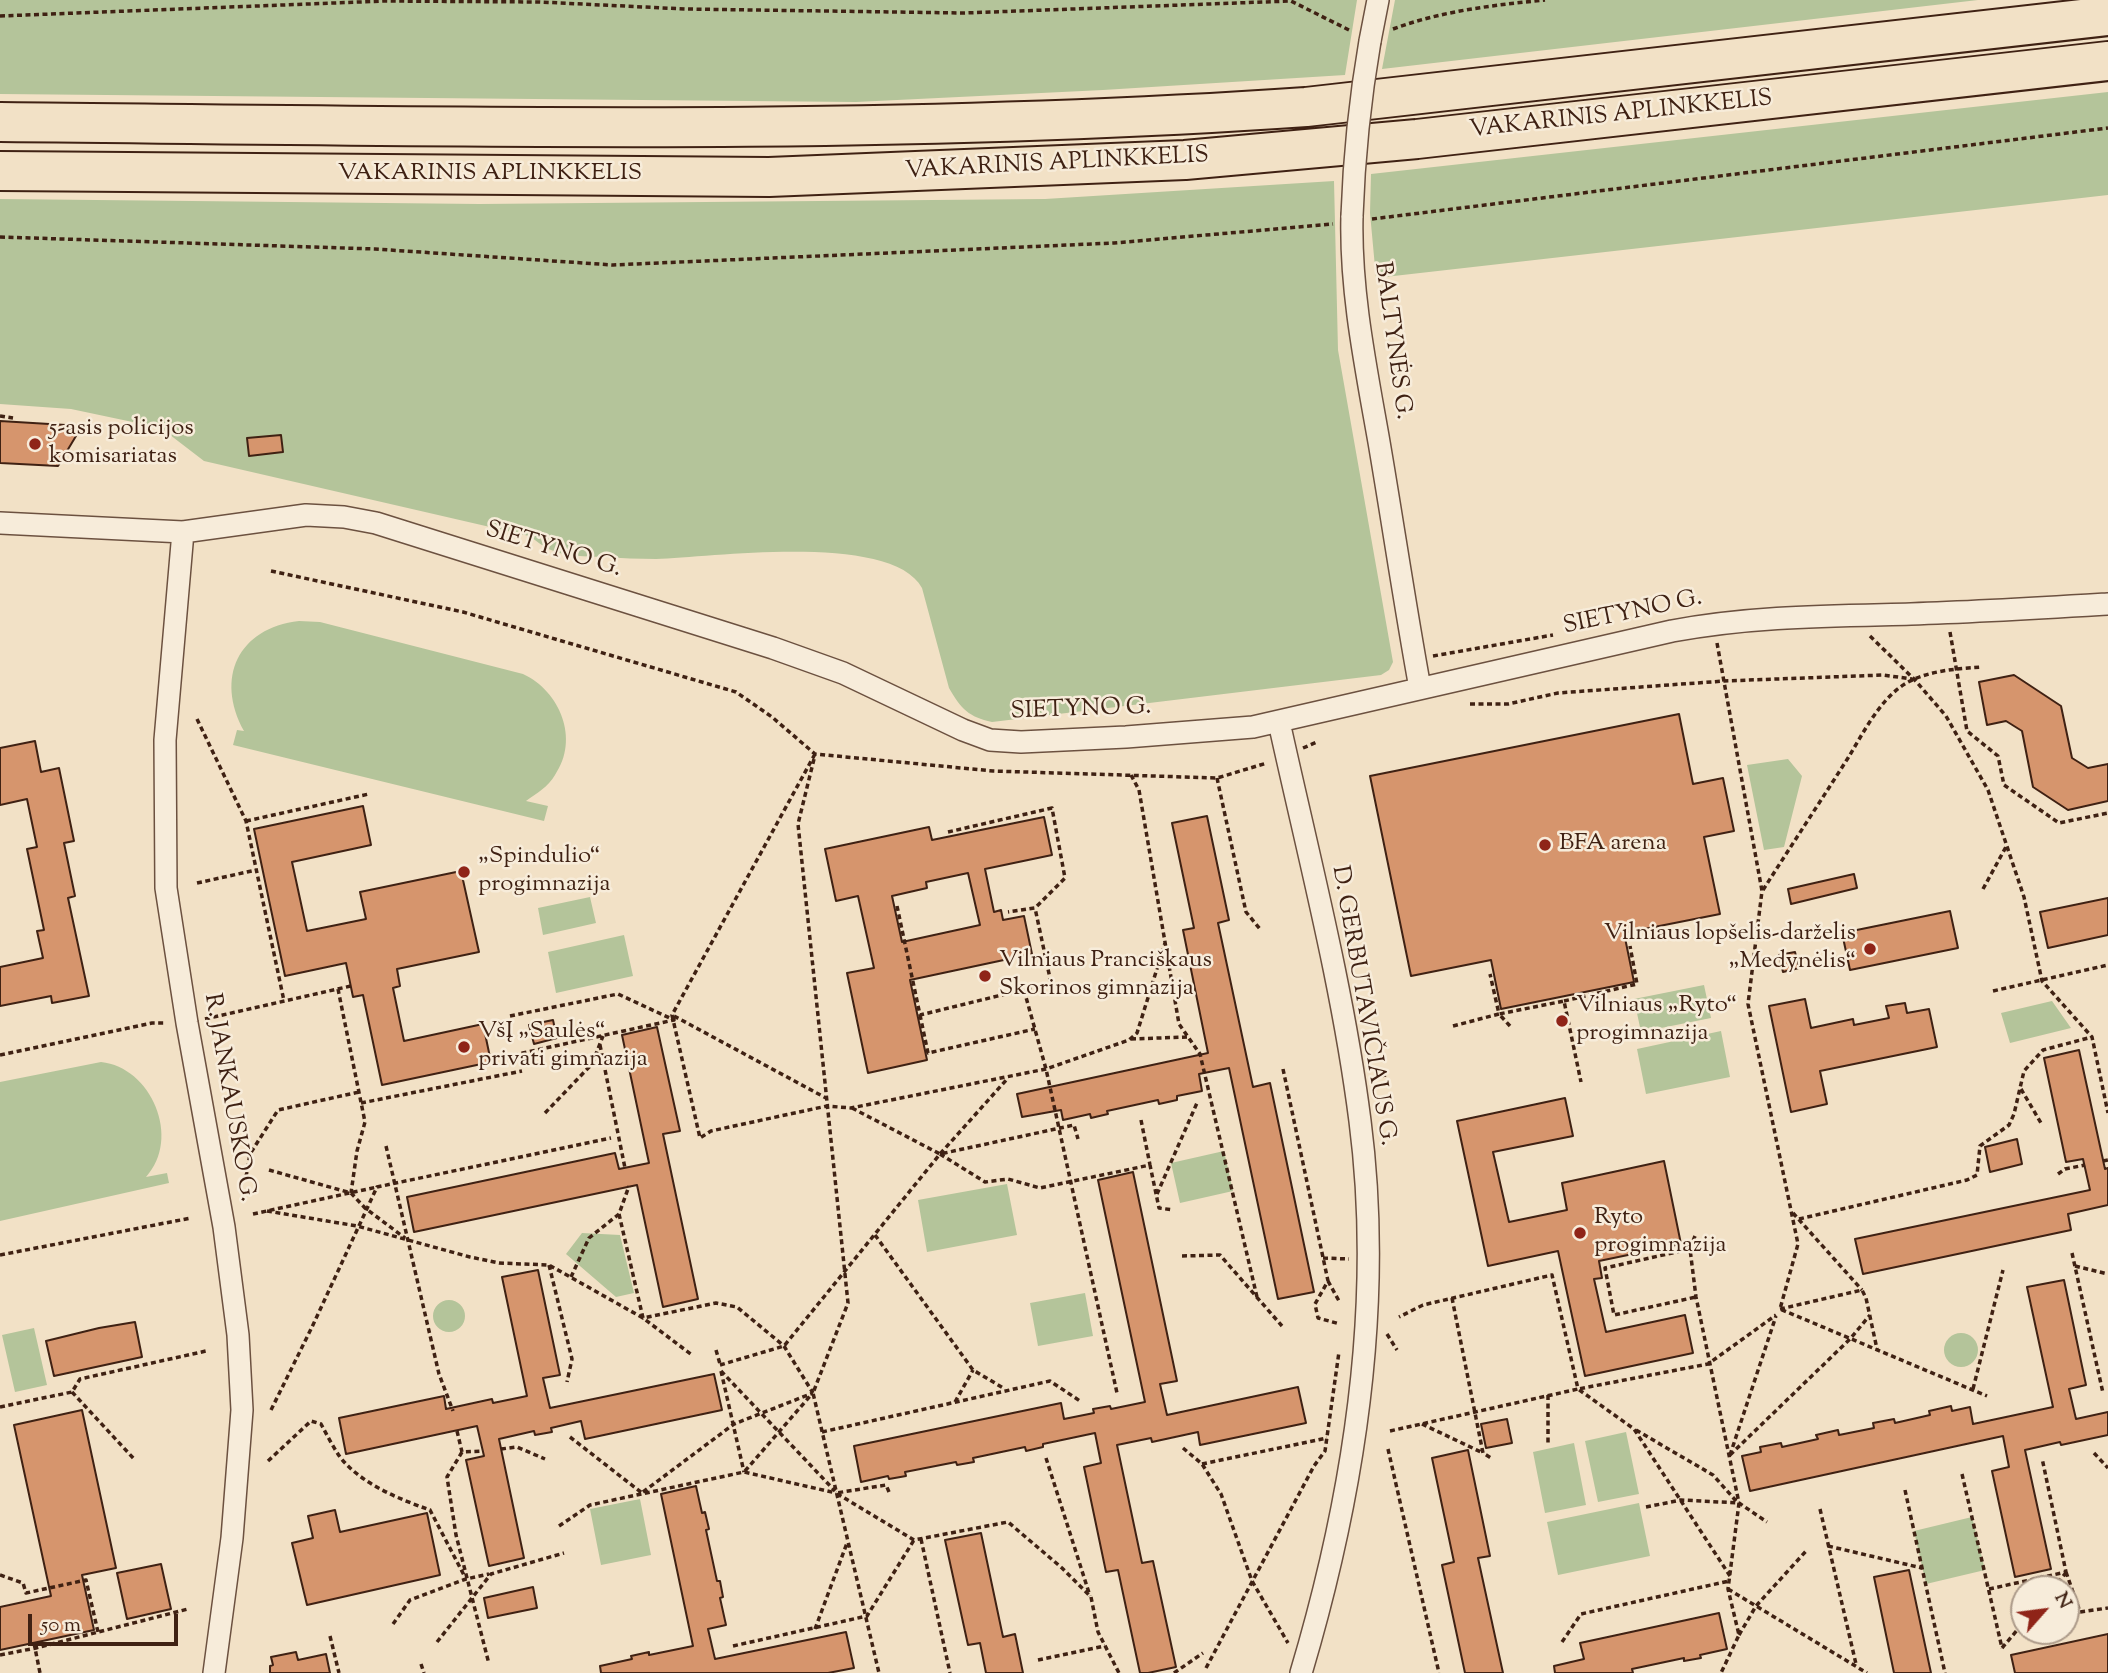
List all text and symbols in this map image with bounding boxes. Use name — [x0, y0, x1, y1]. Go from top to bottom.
street label: VAKARINIS APLINKKELIS — [1468, 86, 1774, 146]
street label: VAKARINIS APLINKKELIS — [904, 143, 1210, 187]
street label: VAKARINIS APLINKKELIS — [338, 161, 642, 189]
street label: BALTYNĖS G. — [1366, 260, 1416, 422]
place label: 5-asis policijos komisariatas — [49, 416, 194, 472]
marker: 5-asis policijos komisariatas — [27, 436, 43, 452]
street label: SIETYNO G. — [481, 517, 625, 585]
street label: SIETYNO G. — [1561, 585, 1705, 643]
street label: SIETYNO G. — [1010, 694, 1152, 728]
place label: BFA arena — [1559, 831, 1667, 859]
marker: BFA arena — [1537, 837, 1553, 853]
place label: „Spindulio“ progimnazija — [478, 844, 611, 900]
marker: „Spindulio“ progimnazija — [456, 864, 472, 880]
street label: D. GERBUTAVIČIAUS G. — [1323, 864, 1401, 1148]
place label: Vilniaus lopšelis-darželis „Medynėlis“ — [1604, 921, 1856, 977]
marker: Vilniaus lopšelis-darželis „Medynėlis“ — [1862, 941, 1878, 957]
place label: Vilniaus Pranciškaus Skorinos gimnazija — [999, 948, 1212, 1004]
marker: Vilniaus Pranciškaus Skorinos gimnazija — [977, 968, 993, 984]
street label: R. JANKAUSKO G. — [196, 992, 260, 1204]
place label: Vilniaus „Ryto“ progimnazija — [1576, 993, 1737, 1049]
marker: Vilniaus „Ryto“ progimnazija — [1554, 1013, 1570, 1029]
place label: VšĮ „Saulės“ privati gimnazija — [478, 1019, 648, 1075]
marker: VšĮ „Saulės“ privati gimnazija — [456, 1039, 472, 1055]
place label: Ryto progimnazija — [1594, 1205, 1727, 1261]
marker: Ryto progimnazija — [1572, 1225, 1588, 1241]
north arrow — [2010, 1575, 2080, 1645]
text: N — [2047, 1588, 2078, 1614]
scale bar — [32, 1600, 182, 1644]
text: 50 m — [41, 1611, 81, 1641]

